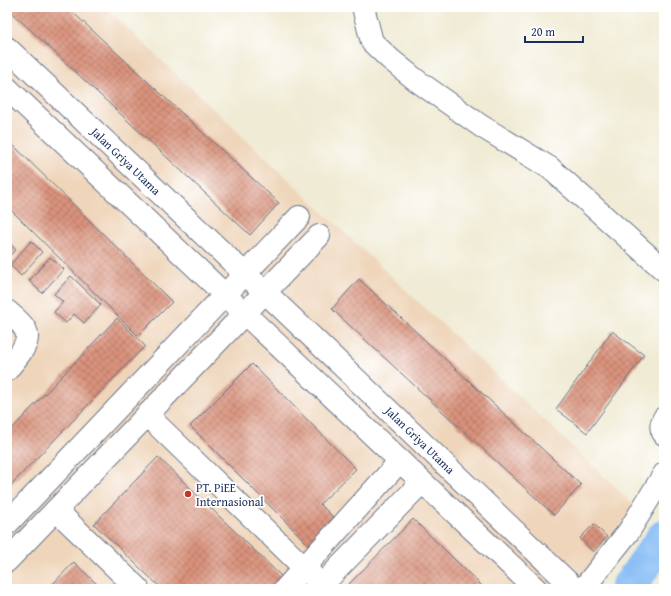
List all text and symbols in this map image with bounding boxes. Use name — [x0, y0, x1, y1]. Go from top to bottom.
scale bar — [525, 18, 583, 44]
text: 20 m — [531, 23, 555, 40]
street label: Jalan Griya Utama — [86, 122, 165, 199]
street label: Jalan Griya Utama — [380, 401, 459, 478]
place label: PT. PiEE Internasional — [196, 479, 264, 510]
marker: PT. PiEE Internasional — [183, 489, 193, 499]

